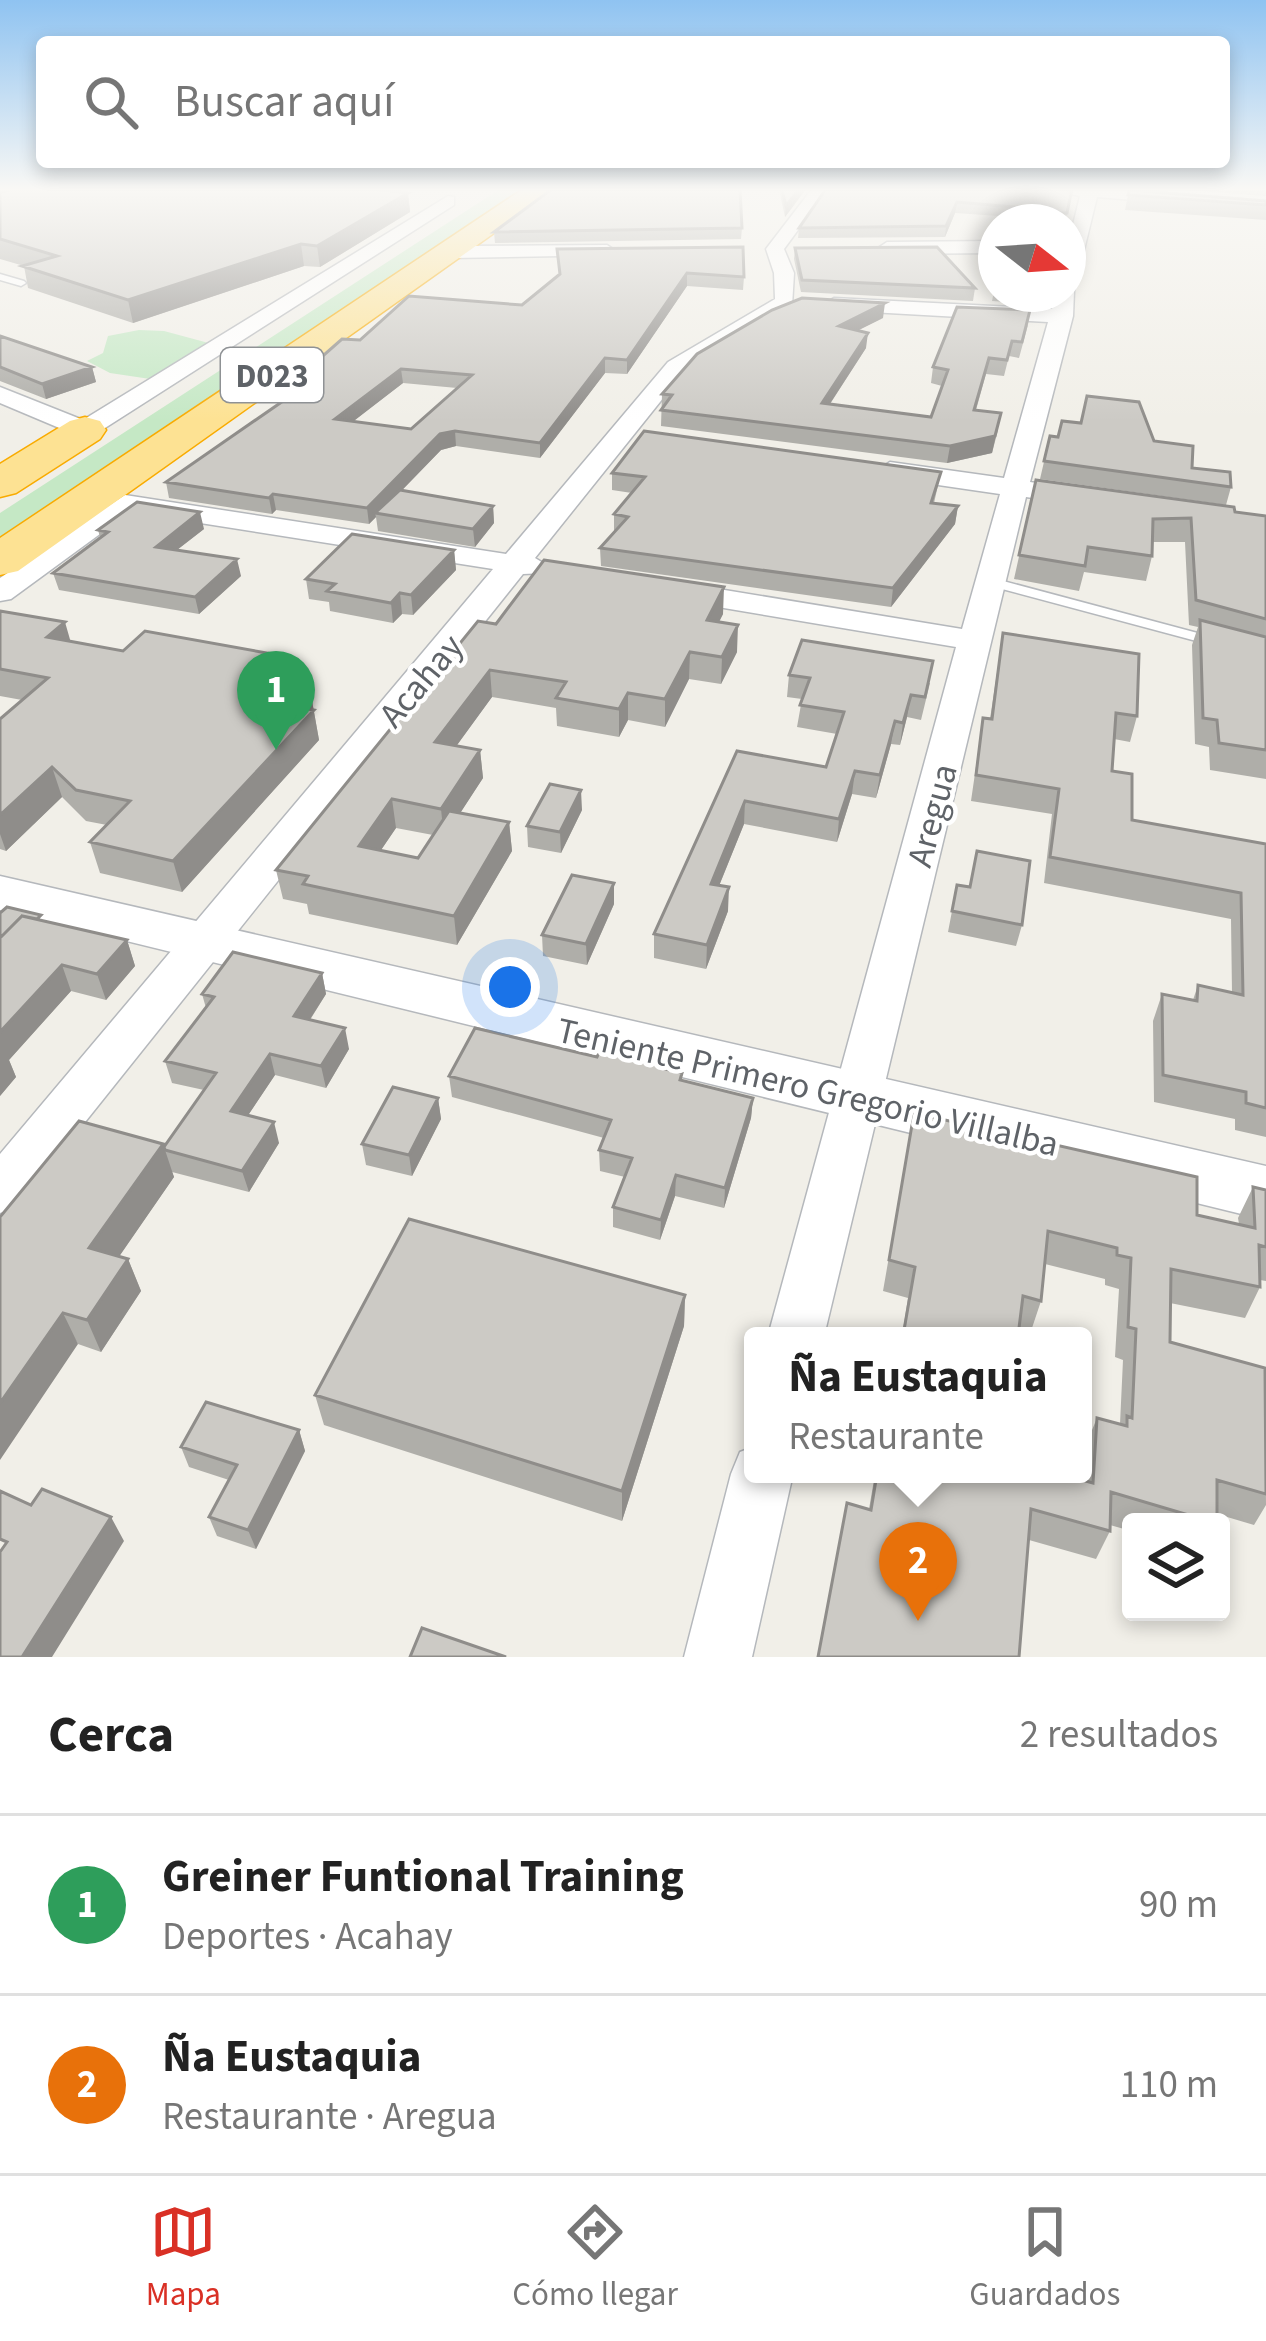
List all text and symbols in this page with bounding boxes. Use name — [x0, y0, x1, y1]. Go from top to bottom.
search box — [36, 36, 1230, 168]
icon: search — [78, 69, 144, 135]
text: Buscar aquí — [174, 70, 394, 134]
north arrow — [978, 204, 1086, 312]
road number: D023 — [221, 348, 323, 402]
street label: Acahay — [367, 623, 476, 739]
pin: 1 — [237, 651, 315, 750]
street label: Aregua — [894, 758, 971, 873]
your location — [480, 957, 540, 1017]
street label: Teniente Primero Gregorio Villalba — [552, 1005, 1064, 1170]
popup — [744, 1327, 1092, 1483]
text: Ña Eustaquia — [788, 1345, 1048, 1409]
text: Restaurante — [788, 1409, 984, 1465]
map controls — [1122, 1513, 1230, 1621]
button: layers — [1122, 1513, 1230, 1621]
pin: 2 — [879, 1522, 957, 1621]
text: Cerca — [48, 1699, 174, 1771]
text: 2 resultados — [1020, 1707, 1218, 1763]
text: Greiner Funtional Training — [162, 1845, 684, 1909]
text: 1 — [77, 1877, 97, 1933]
text: 90 m — [1139, 1877, 1218, 1933]
text: Deportes · Acahay — [162, 1909, 453, 1965]
text: Ña Eustaquia — [162, 2025, 421, 2089]
text: 2 — [77, 2057, 97, 2113]
text: 110 m — [1120, 2057, 1218, 2113]
text: Restaurante · Aregua — [162, 2089, 497, 2145]
tab: Mapa — [146, 2199, 221, 2318]
tab: Cómo llegar — [512, 2199, 678, 2318]
tab: Guardados — [969, 2199, 1120, 2318]

